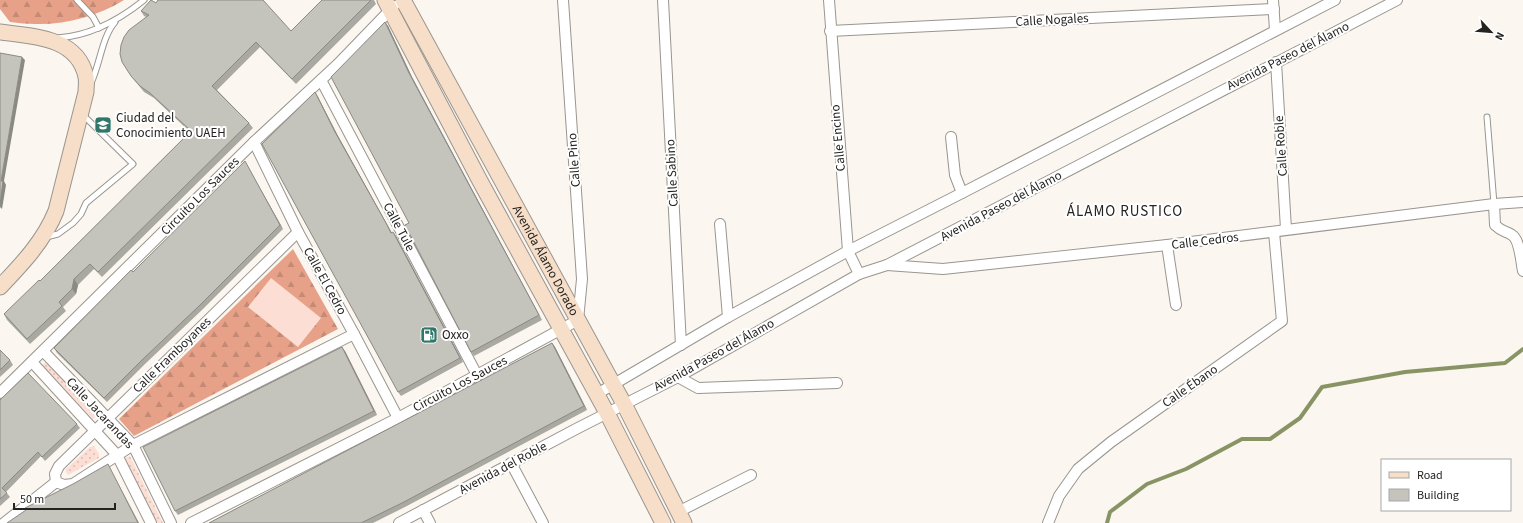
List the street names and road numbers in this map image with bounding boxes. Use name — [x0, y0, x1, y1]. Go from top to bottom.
street label: Calle Nogales — [1015, 9, 1090, 31]
street label: Avenida Paseo del Álamo — [1224, 17, 1352, 95]
street label: Calle Encino — [826, 104, 850, 172]
street label: Calle Roble — [1270, 115, 1292, 177]
street label: Calle Pino — [563, 132, 585, 188]
street label: Calle Sabino — [661, 139, 683, 207]
street label: Circuito Los Sauces — [157, 152, 244, 239]
street label: Avenida Paseo del Álamo — [937, 166, 1065, 246]
street label: Calle Tule — [379, 199, 419, 255]
street label: Avenida Álamo Dorado — [508, 202, 583, 319]
street label: Calle Cedros — [1170, 228, 1240, 254]
street label: Calle El Cedro — [299, 244, 351, 318]
street label: Calle Framboyanes — [129, 312, 216, 397]
street label: Avenida Paseo del Álamo — [650, 314, 778, 396]
street label: Circuito Los Sauces — [410, 351, 511, 416]
street label: Calle Ébano — [1159, 360, 1221, 412]
street label: Calle Jacarandas — [62, 373, 138, 453]
street label: Avenida del Roble — [456, 437, 550, 499]

